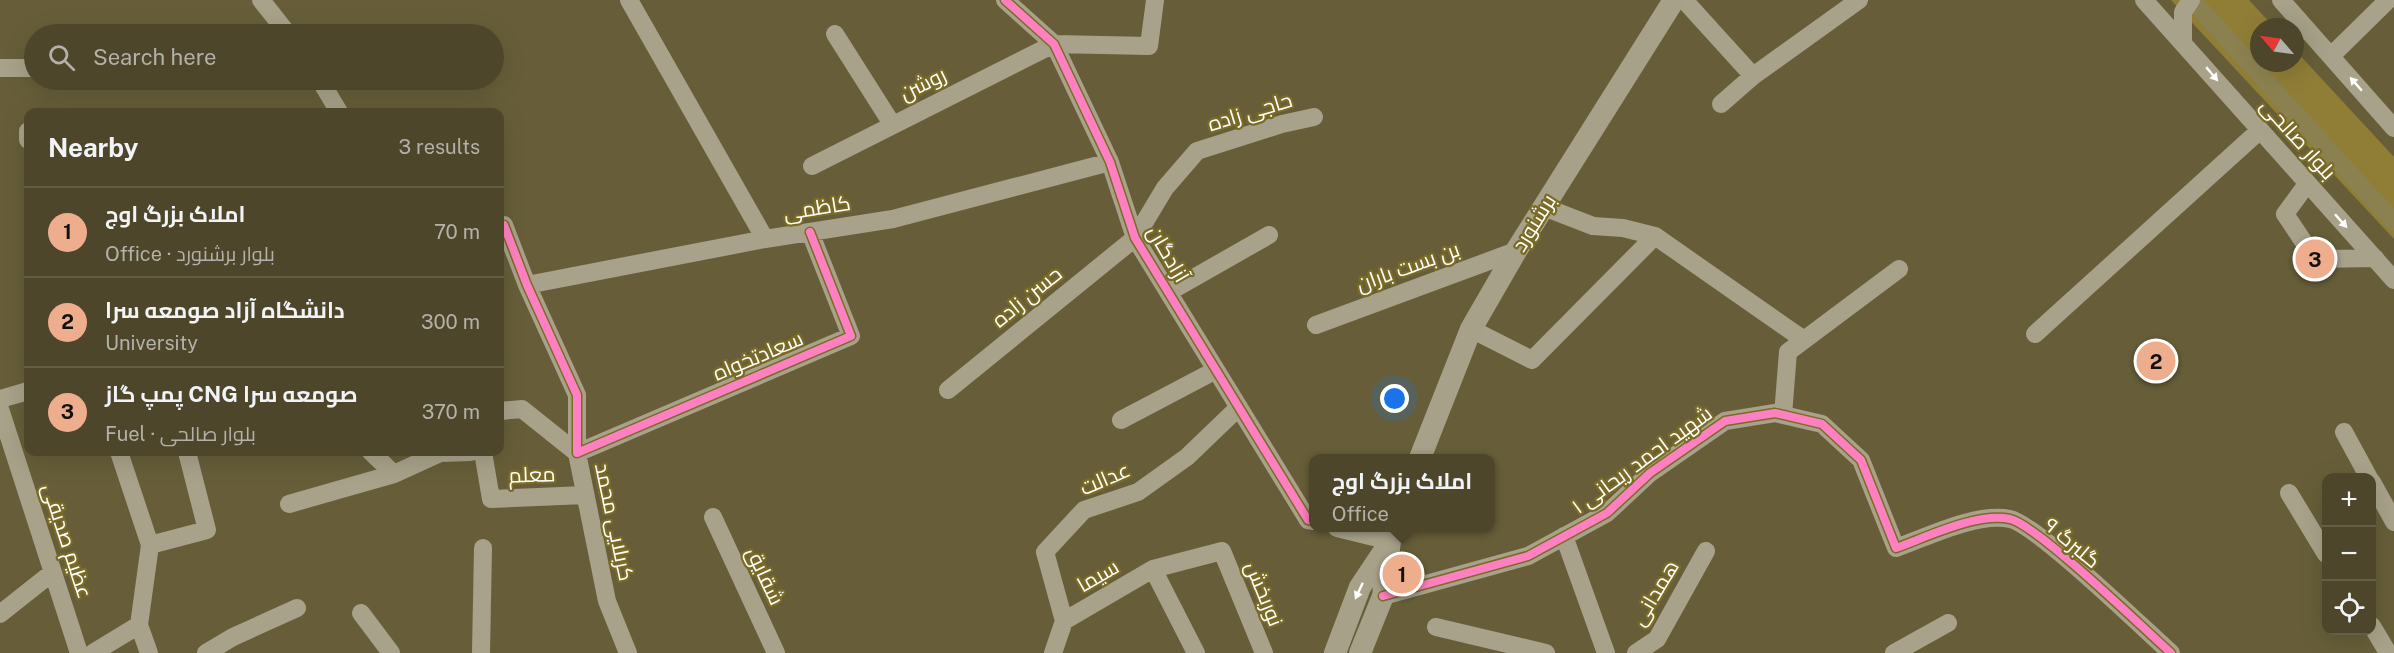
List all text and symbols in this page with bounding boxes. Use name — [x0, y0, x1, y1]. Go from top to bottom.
north arrow — [2250, 18, 2304, 72]
search box — [24, 24, 504, 90]
icon: search — [45, 41, 78, 74]
text: Search here — [93, 44, 217, 70]
street label: روشن — [895, 62, 951, 106]
one-way arrow — [2205, 66, 2218, 82]
one-way arrow — [2349, 76, 2362, 92]
street label: حاجی زاده — [1205, 87, 1295, 137]
street label: بلوار صالحی — [2255, 93, 2341, 185]
text: Nearby — [48, 132, 138, 163]
text: 3 results — [399, 135, 480, 159]
street label: برشنورد — [1506, 189, 1561, 256]
street label: کاظمی — [782, 190, 852, 226]
text: املاک بزرگ اوج — [105, 201, 245, 227]
one-way arrow — [2334, 213, 2348, 228]
text: 1 — [63, 220, 72, 244]
text: 70 m — [434, 220, 480, 244]
street label: آزادگان — [1141, 221, 1195, 287]
street label: بن بست باران — [1353, 236, 1463, 298]
pin: 3 — [2296, 236, 2334, 282]
text: Office · بلوار برشنورد — [105, 242, 275, 266]
street label: حسن زاده — [987, 261, 1067, 333]
text: دانشگاه آزاد صومعه سرا — [105, 297, 345, 323]
text: 2 — [61, 310, 74, 334]
text: 300 m — [421, 310, 480, 334]
street label: سعادتخواه — [709, 325, 807, 386]
text: University — [105, 331, 198, 355]
pin: 2 — [2136, 338, 2176, 384]
text: پمپ گاز CNG صومعه سرا — [105, 381, 358, 407]
your location — [1380, 384, 1409, 413]
text: 3 — [61, 400, 74, 424]
text: 370 m — [422, 400, 480, 424]
street label: شهید احمد ریحانی ۱ — [1567, 400, 1717, 520]
text: Fuel · بلوار صالحی — [105, 422, 256, 446]
popup — [1309, 454, 1495, 532]
street label: عدالت — [1076, 457, 1134, 500]
street label: معلم — [508, 461, 556, 490]
street label: کربلایی محمد — [589, 461, 639, 583]
text: املاک بزرگ اوج — [1332, 468, 1472, 494]
map controls — [2322, 473, 2376, 635]
button: + — [2322, 473, 2376, 527]
street label: عظیم صدیقی — [35, 480, 98, 602]
text: Office — [1332, 502, 1389, 526]
street label: گلبرگ ۹ — [2039, 512, 2105, 573]
button: − — [2322, 527, 2376, 581]
street label: شقایق — [740, 543, 790, 609]
pin: 1 — [1382, 552, 1422, 596]
street label: سیما — [1072, 554, 1123, 597]
street label: همدانی — [1625, 555, 1685, 631]
street label: نوربخش — [1239, 558, 1289, 630]
button: locate — [2322, 581, 2376, 635]
one-way arrow — [1355, 583, 1364, 600]

